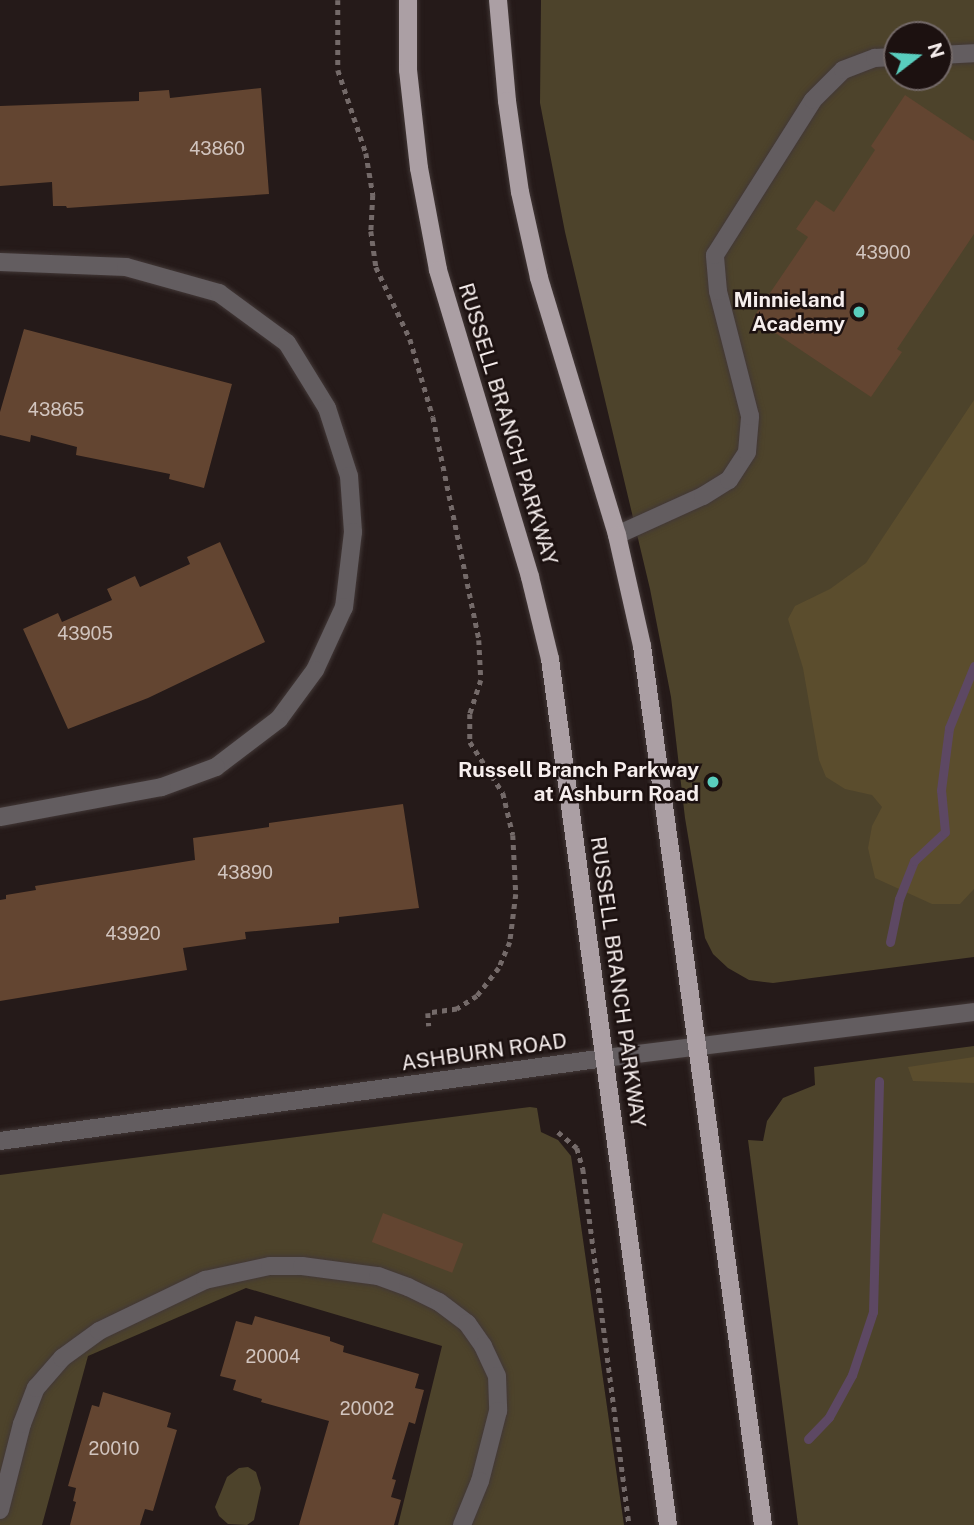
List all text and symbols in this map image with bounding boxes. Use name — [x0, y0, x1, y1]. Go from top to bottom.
north arrow — [883, 21, 953, 91]
text: N — [923, 40, 949, 61]
house number: 43860 — [189, 138, 245, 160]
house number: 43900 — [855, 242, 911, 264]
street label: RUSSELL BRANCH PARKWAY — [453, 280, 563, 568]
place label: Minnieland Academy — [734, 287, 845, 337]
marker: Minnieland Academy — [851, 304, 867, 320]
house number: 43865 — [28, 399, 84, 421]
house number: 43905 — [57, 623, 113, 645]
place label: Russell Branch Parkway at Ashburn Road — [458, 757, 699, 807]
marker: Russell Branch Parkway at Ashburn Road — [705, 774, 721, 790]
street label: RUSSELL BRANCH PARKWAY — [585, 835, 651, 1129]
house number: 43890 — [217, 862, 273, 884]
house number: 43920 — [105, 923, 161, 945]
street label: ASHBURN ROAD — [400, 1028, 568, 1076]
house number: 20004 — [246, 1346, 300, 1368]
house number: 20002 — [340, 1398, 394, 1420]
house number: 20010 — [89, 1438, 139, 1460]

